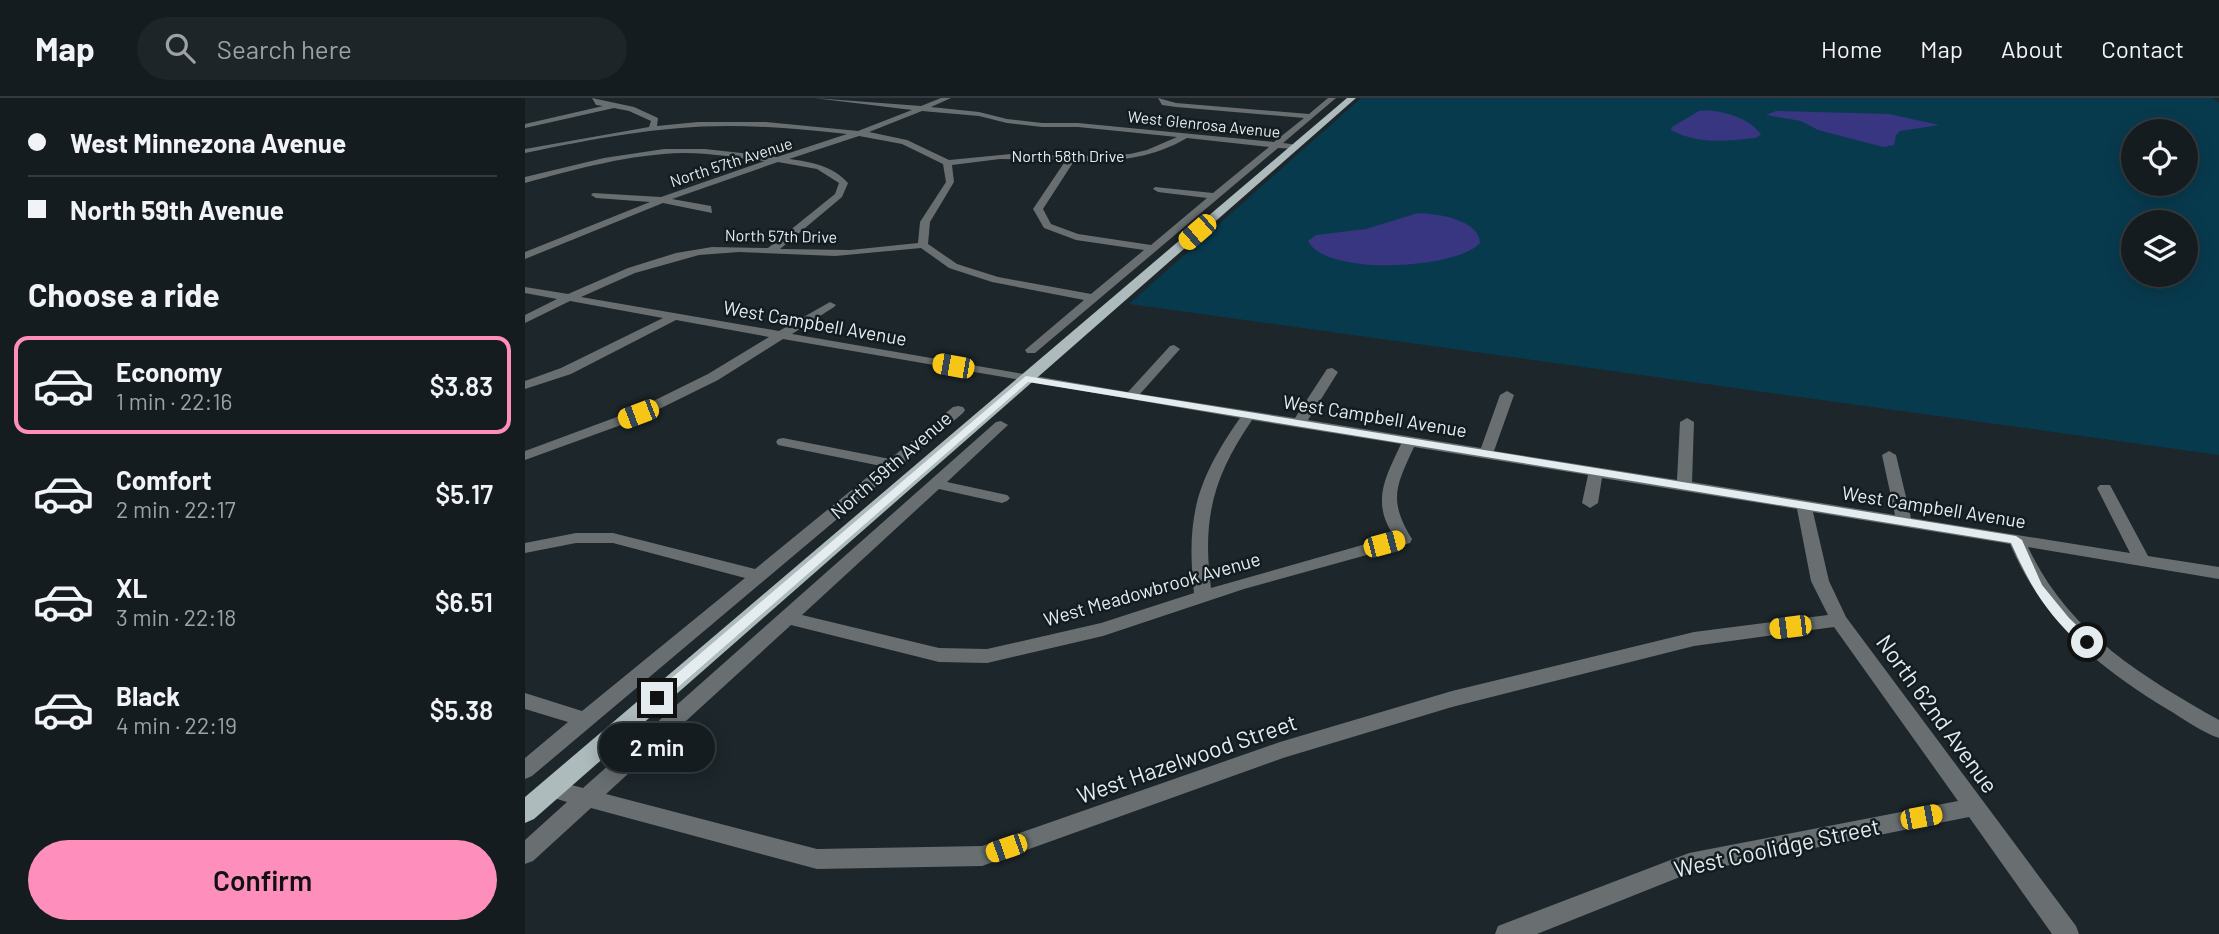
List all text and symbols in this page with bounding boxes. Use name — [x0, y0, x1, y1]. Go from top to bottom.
search box — [137, 17, 627, 80]
text: Map — [35, 28, 95, 68]
icon: search — [161, 29, 199, 67]
text: Search here — [217, 33, 352, 64]
text: Home — [1821, 34, 1882, 63]
text: Map — [1920, 34, 1963, 63]
text: About — [2001, 34, 2063, 63]
text: Contact — [2101, 34, 2184, 63]
street label: West Glenrosa Avenue — [1127, 106, 1281, 141]
map controls — [2121, 119, 2198, 287]
button: locate — [2121, 119, 2198, 196]
text: West Minnezona Avenue — [70, 127, 346, 158]
street label: North 57th Avenue — [667, 133, 794, 190]
street label: North 58th Drive — [1011, 146, 1125, 165]
text: North 59th Avenue — [70, 194, 284, 225]
car — [1175, 210, 1220, 254]
button: layers — [2121, 210, 2198, 287]
street label: North 57th Drive — [725, 225, 837, 246]
text: Choose a ride — [28, 275, 220, 313]
street label: West Campbell Avenue — [721, 295, 909, 350]
car — [931, 352, 976, 380]
icon: car — [32, 354, 95, 417]
text: Economy — [116, 356, 222, 387]
text: $3.83 — [430, 370, 493, 401]
text: 1 min · 22:16 — [116, 387, 232, 415]
street label: West Campbell Avenue — [1281, 390, 1469, 441]
car — [615, 397, 662, 431]
street label: North 59th Avenue — [826, 406, 956, 523]
icon: car — [32, 462, 95, 525]
text: Comfort — [116, 464, 212, 495]
text: $5.17 — [436, 478, 493, 509]
street label: West Campbell Avenue — [1840, 481, 2028, 532]
text: 2 min · 22:17 — [116, 495, 236, 523]
car — [1361, 528, 1408, 560]
street label: West Meadowbrook Avenue — [1041, 547, 1263, 631]
icon: car — [32, 570, 95, 633]
text: XL — [116, 572, 147, 603]
text: $6.51 — [435, 586, 493, 617]
text: 3 min · 22:18 — [116, 603, 236, 631]
car — [1768, 614, 1813, 640]
route start — [2071, 626, 2103, 658]
street label: North 62nd Avenue — [1871, 629, 2005, 798]
icon: car — [32, 678, 95, 741]
text: Black — [116, 680, 180, 711]
route end — [641, 682, 673, 714]
text: $5.38 — [430, 694, 493, 725]
street label: West Hazelwood Street — [1073, 707, 1300, 809]
text: 4 min · 22:19 — [116, 711, 237, 739]
callout: 2 min — [599, 722, 715, 772]
text: 2 min — [630, 733, 684, 761]
car — [1899, 803, 1944, 831]
street label: West Coolidge Street — [1671, 812, 1882, 883]
car — [983, 831, 1030, 865]
button: Confirm — [28, 840, 497, 920]

